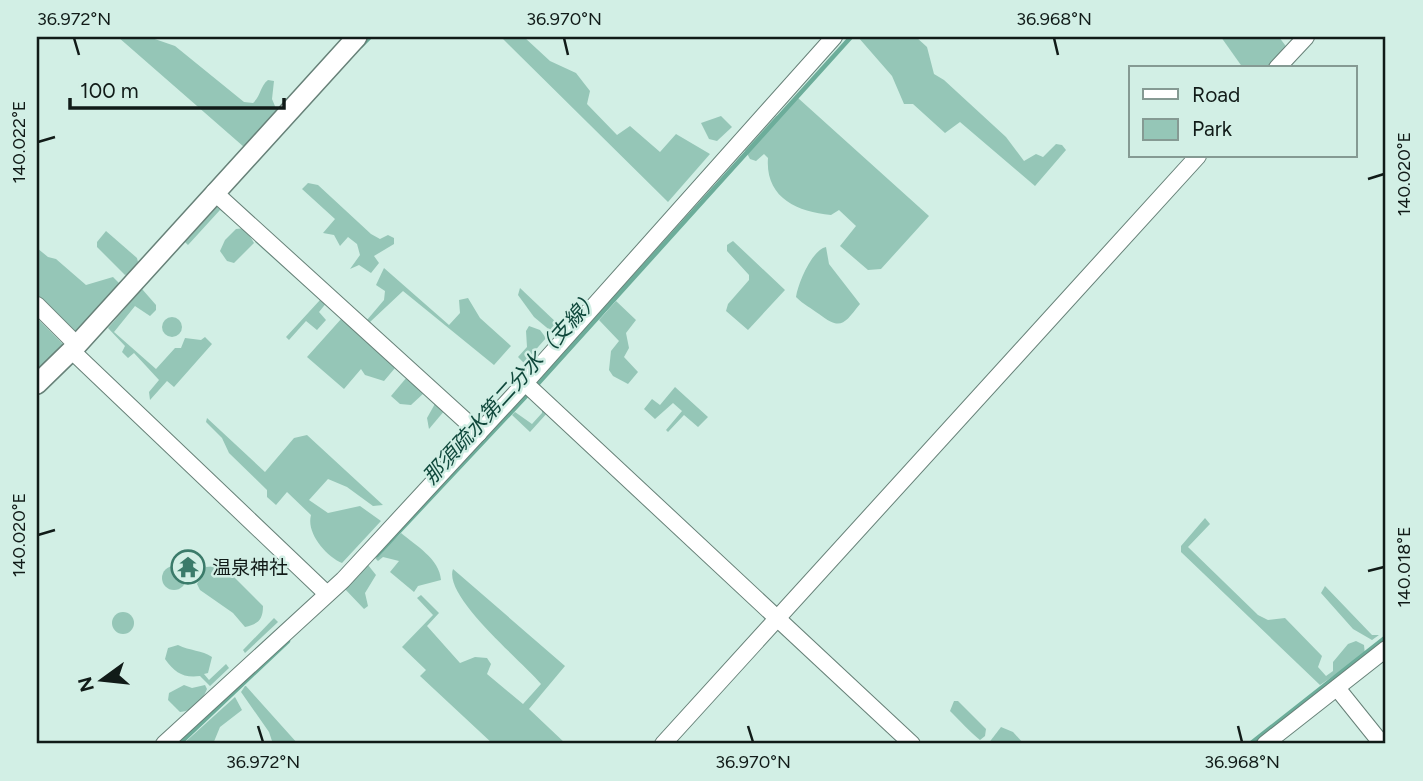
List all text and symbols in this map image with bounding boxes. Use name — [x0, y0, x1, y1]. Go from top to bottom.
text: 36.972°N — [37, 8, 111, 30]
text: 36.970°N — [526, 8, 602, 30]
text: 36.968°N — [1016, 8, 1092, 30]
scale bar — [70, 66, 284, 110]
legend — [1129, 66, 1356, 158]
text: 100 m — [80, 78, 139, 103]
text: Road — [1192, 82, 1240, 107]
text: 140.022°E — [8, 101, 30, 183]
text: Park — [1192, 116, 1233, 141]
text: 140.020°E — [1393, 132, 1415, 216]
water label: 那須疏水第二分水（支線） — [417, 285, 605, 489]
text: 140.020°E — [8, 493, 30, 577]
text: 140.018°E — [1393, 526, 1415, 608]
temple icon: 温泉神社 — [169, 548, 207, 586]
place label: 温泉神社 — [212, 556, 288, 579]
north arrow — [66, 644, 136, 714]
text: N — [73, 674, 99, 694]
text: 36.972°N — [226, 751, 300, 773]
text: 36.970°N — [715, 751, 791, 773]
text: 36.968°N — [1204, 751, 1280, 773]

